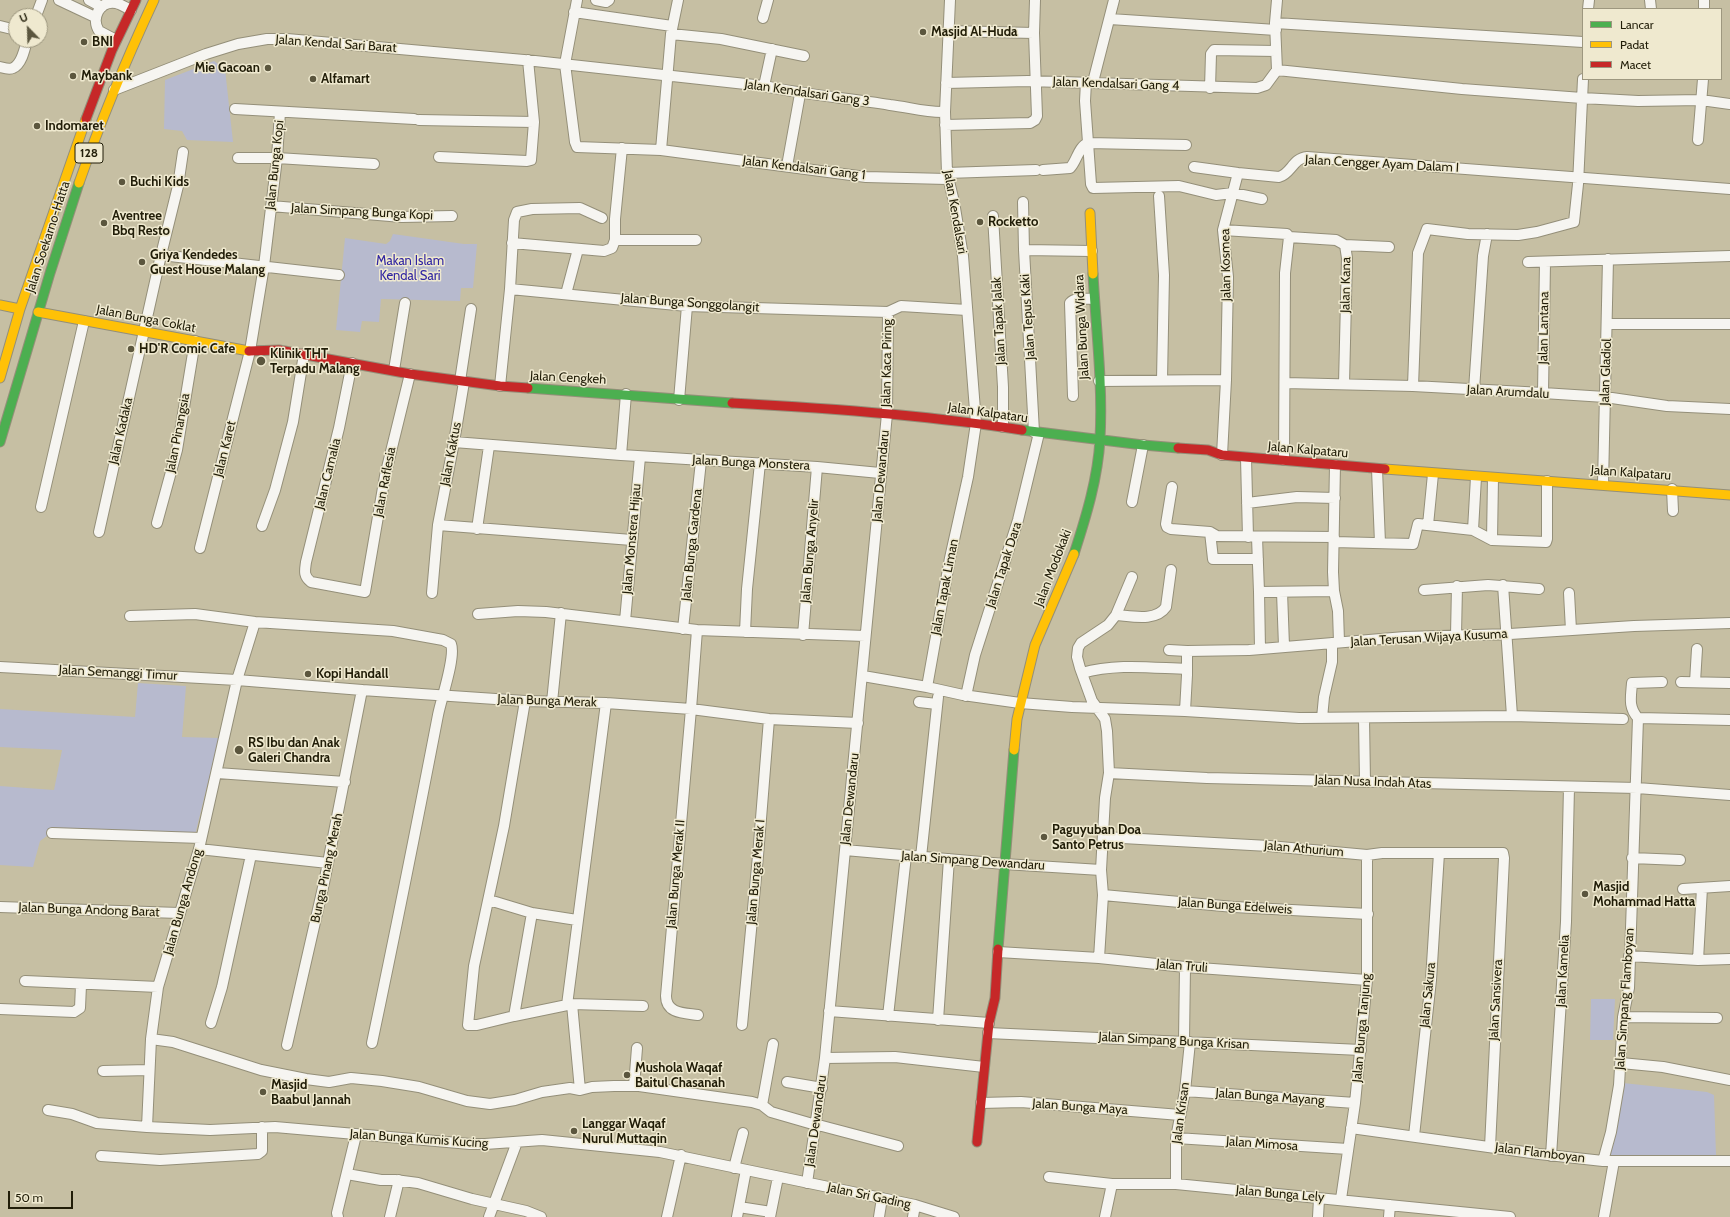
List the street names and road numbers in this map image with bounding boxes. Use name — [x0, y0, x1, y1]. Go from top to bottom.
street label: Jalan Kendal Sari Barat — [275, 32, 397, 56]
street label: Jalan Kendalsari Gang 4 — [1052, 74, 1180, 94]
street label: Jalan Kendalsari Gang 3 — [743, 76, 871, 110]
street label: Jalan Bunga Kopi — [263, 119, 287, 211]
road number: 128 — [75, 143, 103, 163]
street label: Jalan Cengger Ayam Dalam I — [1304, 152, 1460, 176]
street label: Jalan Kendalsari Gang 1 — [742, 153, 866, 183]
street label: Jalan Kendalsari — [940, 169, 970, 255]
street label: Jalan Soekarno-Hatta — [23, 179, 73, 295]
street label: Jalan Simpang Bunga Kopi — [291, 200, 433, 224]
street label: Jalan Kosmea — [1218, 229, 1234, 301]
street label: Jalan Kana — [1338, 257, 1354, 313]
street label: Jalan Tepus Kaki — [1017, 274, 1039, 360]
street label: Jalan Bunga Widara — [1071, 274, 1093, 380]
street label: Jalan Tapak Jalak — [989, 277, 1009, 365]
street label: Jalan Bunga Songgolangit — [620, 290, 760, 316]
street label: Jalan Lantana — [1536, 291, 1552, 365]
street label: Jalan Bunga Coklat — [95, 302, 197, 336]
street label: Jalan Kaca Piring — [878, 319, 896, 407]
street label: Jalan Gladiol — [1597, 338, 1615, 406]
street label: Jalan Cengkeh — [529, 368, 607, 388]
street label: Jalan Arumdalu — [1466, 382, 1550, 402]
street label: Jalan Pinangsia — [163, 392, 193, 474]
street label: Jalan Kadaka — [106, 396, 136, 466]
street label: Jalan Kalpataru — [947, 400, 1029, 426]
street label: Jalan Karet — [210, 419, 240, 479]
street label: Jalan Kaktus — [437, 421, 465, 487]
street label: Jalan Dewandaru — [869, 429, 893, 523]
street label: Jalan Camalia — [312, 437, 344, 511]
street label: Jalan Kalpataru — [1267, 439, 1349, 461]
street label: Jalan Raflesia — [371, 446, 399, 518]
street label: Jalan Bunga Monstera — [692, 452, 810, 474]
street label: Jalan Kalpataru — [1590, 462, 1672, 484]
street label: Jalan Monstera Hijau — [619, 483, 645, 595]
street label: Jalan Bunga Gardena — [678, 488, 706, 602]
street label: Jalan Bunga Anyelir — [798, 498, 822, 604]
street label: Jalan Tapak Dara — [983, 520, 1025, 610]
street label: Jalan Modokaki — [1031, 527, 1075, 609]
street label: Jalan Tapak Liman — [928, 538, 962, 636]
street label: Jalan Terusan Wijaya Kusuma — [1350, 626, 1508, 650]
street label: Jalan Semanggi Timur — [58, 662, 178, 684]
street label: Jalan Bunga Merak — [497, 691, 597, 711]
street label: Jalan Dewandaru — [837, 752, 863, 846]
street label: Jalan Nusa Indah Atas — [1314, 772, 1432, 792]
street label: Bunga Pinang Merah — [308, 812, 346, 924]
street label: Jalan Bunga Merak II — [663, 819, 689, 929]
street label: Jalan Bunga Merak I — [744, 819, 768, 925]
street label: Jalan Athurium — [1264, 838, 1344, 860]
street label: Jalan Bunga Andong — [160, 847, 206, 957]
street label: Jalan Simpang Dewandaru — [901, 848, 1045, 874]
street label: Jalan Bunga Edelweis — [1177, 894, 1293, 918]
street label: Jalan Bunga Andong Barat — [18, 900, 160, 920]
street label: Jalan Simpang Flamboyan — [1612, 927, 1638, 1071]
street label: Jalan Kamelia — [1553, 934, 1573, 1008]
street label: Jalan Truli — [1156, 956, 1208, 976]
street label: Jalan Sansivera — [1486, 959, 1506, 1041]
street label: Jalan Sakura — [1417, 962, 1439, 1028]
street label: Jalan Bunga Tanjung — [1349, 973, 1375, 1083]
street label: Jalan Simpang Bunga Krisan — [1098, 1029, 1250, 1053]
street label: Jalan Dewandaru — [802, 1074, 830, 1168]
street label: Jalan Krisan — [1169, 1081, 1193, 1145]
street label: Jalan Bunga Mayang — [1215, 1085, 1325, 1109]
street label: Jalan Bunga Maya — [1032, 1096, 1128, 1118]
street label: Jalan Bunga Kumis Kucing — [349, 1126, 489, 1152]
street label: Jalan Mimosa — [1225, 1134, 1299, 1154]
street label: Jalan Flamboyan — [1494, 1140, 1586, 1166]
street label: Jalan Sri Gading — [826, 1180, 912, 1212]
street label: Jalan Bunga Lely — [1235, 1182, 1325, 1206]

